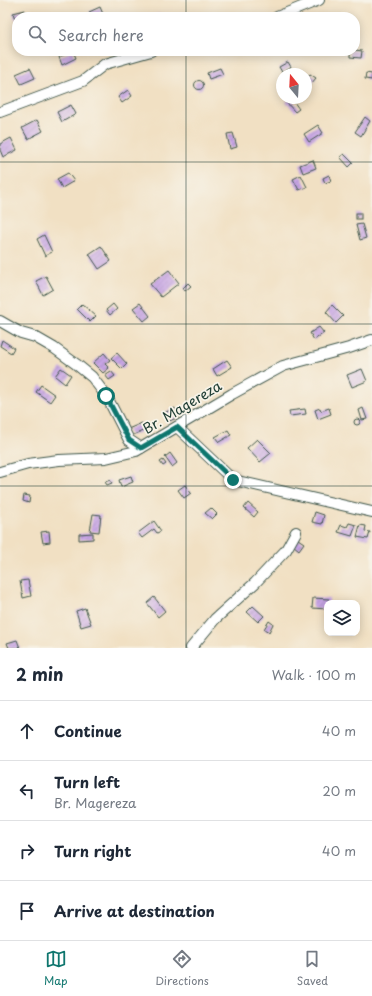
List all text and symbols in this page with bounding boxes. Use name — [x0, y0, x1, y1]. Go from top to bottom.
search box — [12, 12, 360, 56]
icon: search — [26, 23, 48, 45]
text: Search here — [58, 23, 144, 46]
north arrow — [276, 68, 312, 104]
street label: Br. Magereza — [139, 375, 225, 439]
route start — [97, 387, 115, 405]
route end — [224, 471, 242, 489]
map controls — [324, 600, 360, 636]
button: layers — [324, 600, 360, 636]
text: 2 min — [16, 661, 63, 687]
text: Walk · 100 m — [272, 665, 356, 684]
text: Continue — [54, 719, 122, 742]
icon: ahead — [16, 720, 38, 742]
text: 40 m — [322, 721, 356, 740]
text: Turn left — [54, 770, 120, 793]
icon: left — [16, 780, 38, 802]
text: 20 m — [322, 781, 356, 800]
text: Br. Magereza — [54, 793, 136, 812]
text: Turn right — [54, 839, 131, 862]
icon: right — [16, 840, 38, 862]
text: 40 m — [322, 841, 356, 860]
text: Arrive at destination — [54, 899, 215, 922]
icon: arrive — [16, 900, 38, 922]
tab: Map — [44, 948, 67, 989]
tab: Directions — [155, 948, 209, 989]
tab: Saved — [297, 948, 328, 989]

